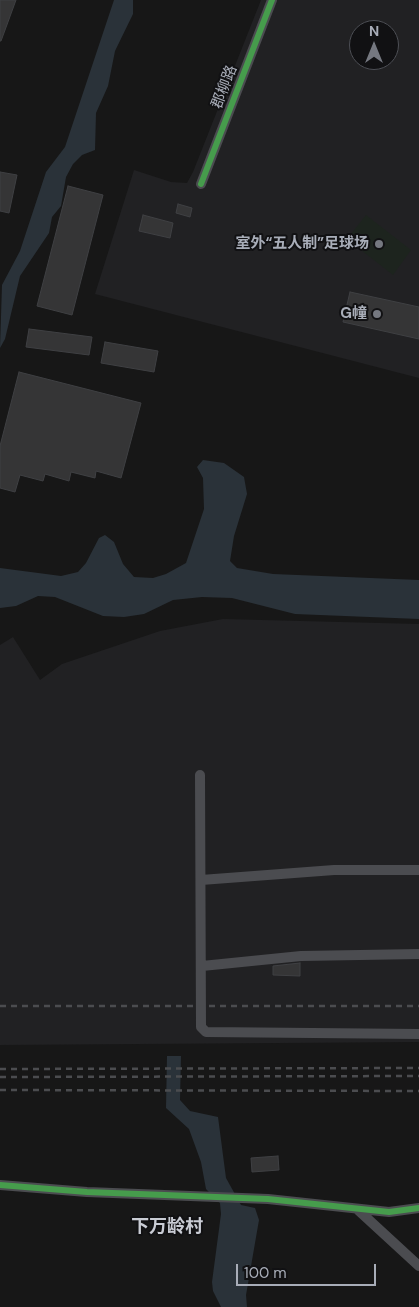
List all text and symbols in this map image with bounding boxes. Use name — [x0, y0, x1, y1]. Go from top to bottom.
north arrow — [349, 20, 399, 70]
text: N — [369, 22, 379, 40]
street label: 郡柳路 — [209, 63, 241, 111]
place label: 室外“五人制”足球场 — [235, 235, 369, 253]
marker: 室外“五人制”足球场 — [373, 238, 385, 250]
place label: G幢 — [340, 305, 367, 323]
marker: G幢 — [371, 308, 383, 320]
district label: 下万龄村 — [131, 1216, 203, 1238]
scale bar — [239, 1254, 379, 1286]
text: 100 m — [244, 1263, 287, 1283]

